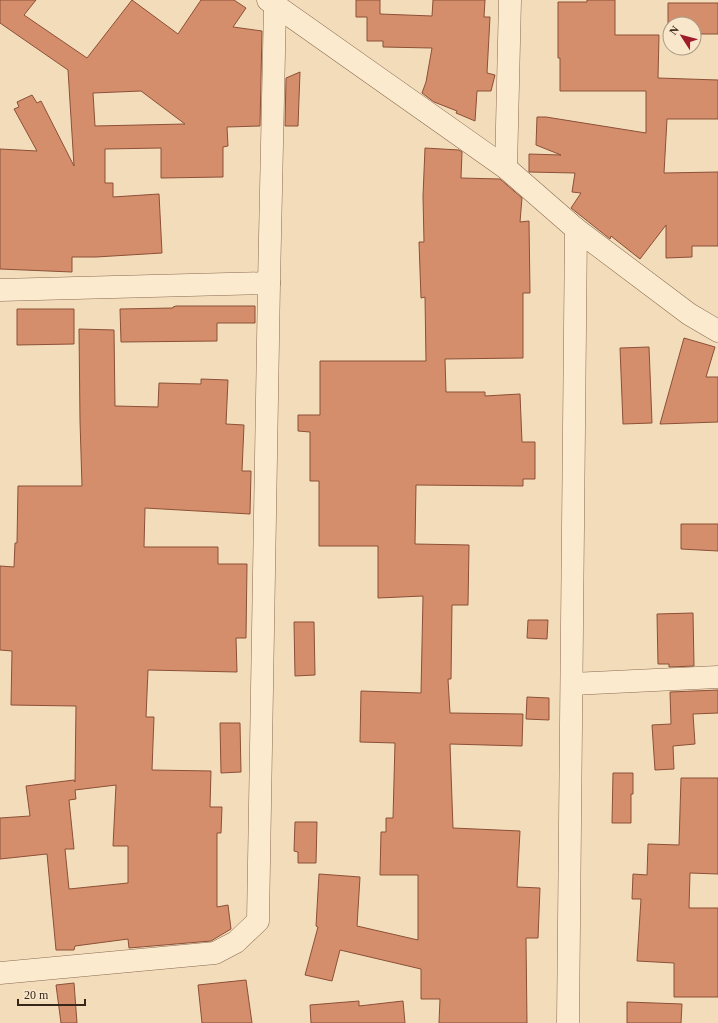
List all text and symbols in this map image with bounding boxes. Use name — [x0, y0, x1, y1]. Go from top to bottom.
north arrow — [662, 16, 702, 56]
text: N — [667, 23, 681, 37]
scale bar — [18, 981, 85, 1007]
text: 20 m — [24, 988, 49, 1002]

